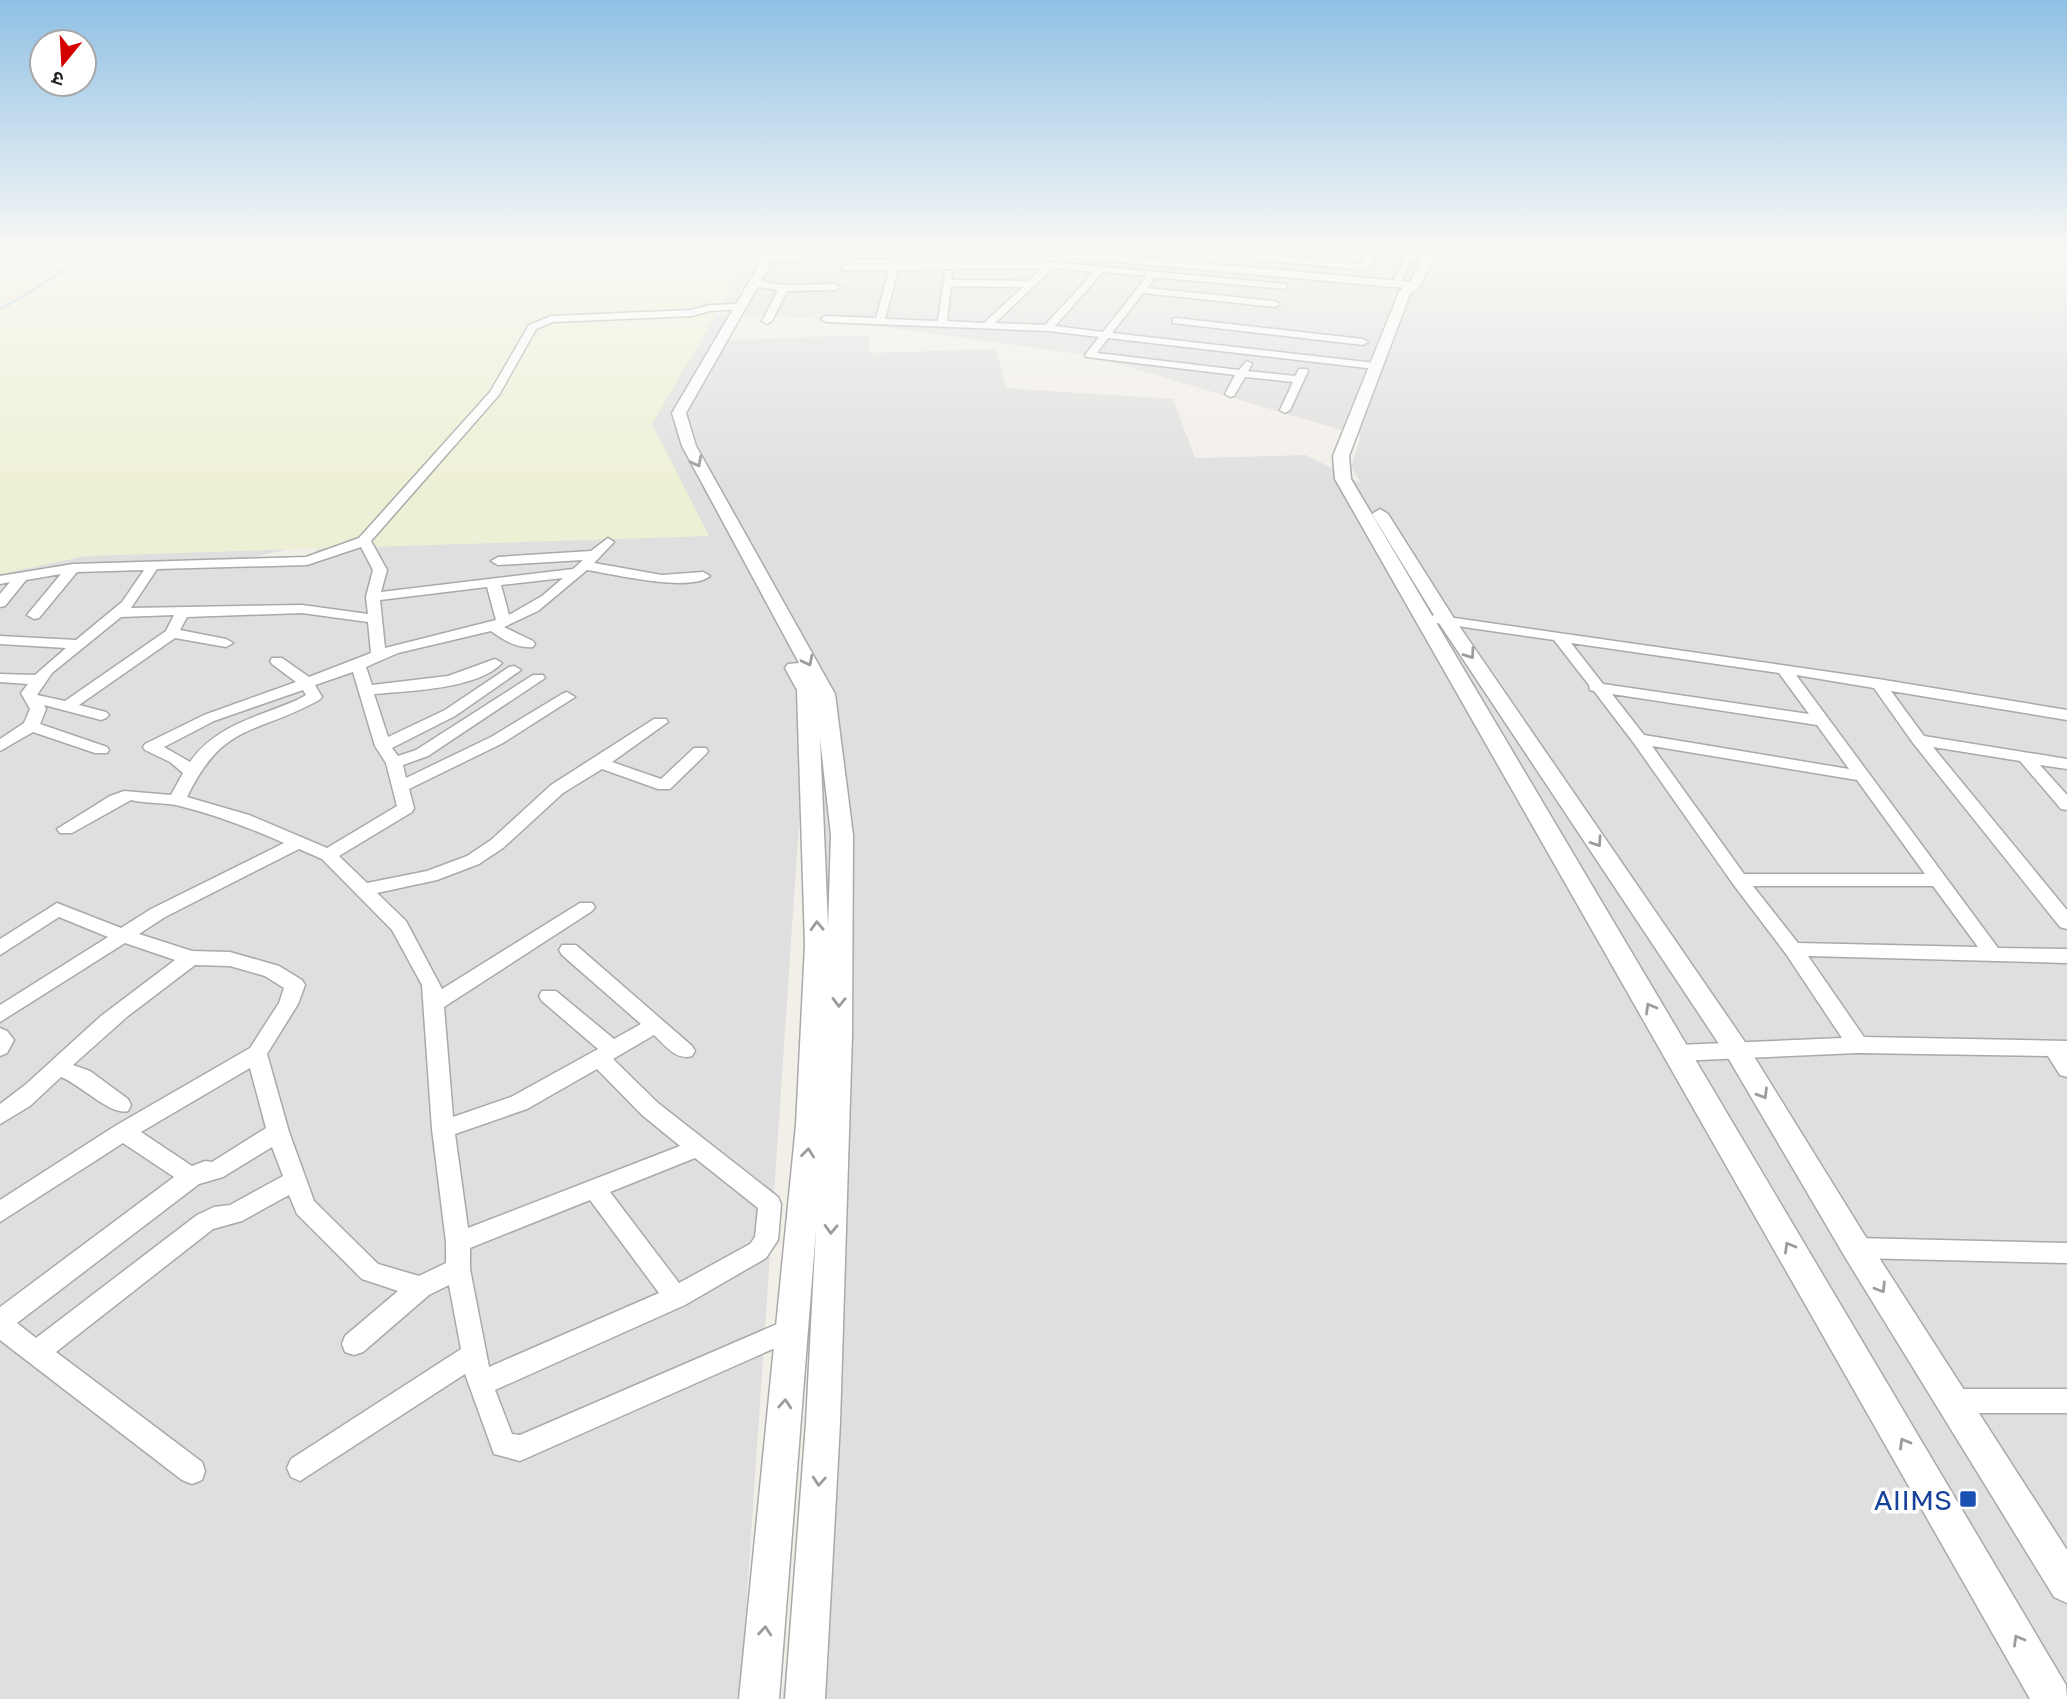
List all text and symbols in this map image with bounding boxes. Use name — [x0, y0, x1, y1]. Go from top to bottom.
north arrow — [28, 28, 98, 98]
text: उ — [48, 67, 66, 92]
one-way arrow — [689, 455, 703, 467]
one-way arrow — [1462, 646, 1474, 659]
one-way arrow — [799, 654, 813, 666]
one-way arrow — [1589, 835, 1602, 848]
one-way arrow — [809, 920, 824, 931]
one-way arrow — [832, 996, 847, 1007]
one-way arrow — [1645, 1002, 1658, 1015]
one-way arrow — [1755, 1086, 1768, 1099]
one-way arrow — [800, 1148, 815, 1159]
one-way arrow — [823, 1224, 838, 1235]
one-way arrow — [1785, 1241, 1798, 1254]
one-way arrow — [1873, 1280, 1886, 1293]
one-way arrow — [777, 1399, 792, 1410]
one-way arrow — [1899, 1438, 1912, 1451]
one-way arrow — [812, 1475, 827, 1486]
place label: AIIMS — [1874, 1483, 1952, 1516]
marker: AIIMS — [1958, 1489, 1978, 1509]
one-way arrow — [757, 1625, 772, 1636]
one-way arrow — [2013, 1635, 2026, 1647]

